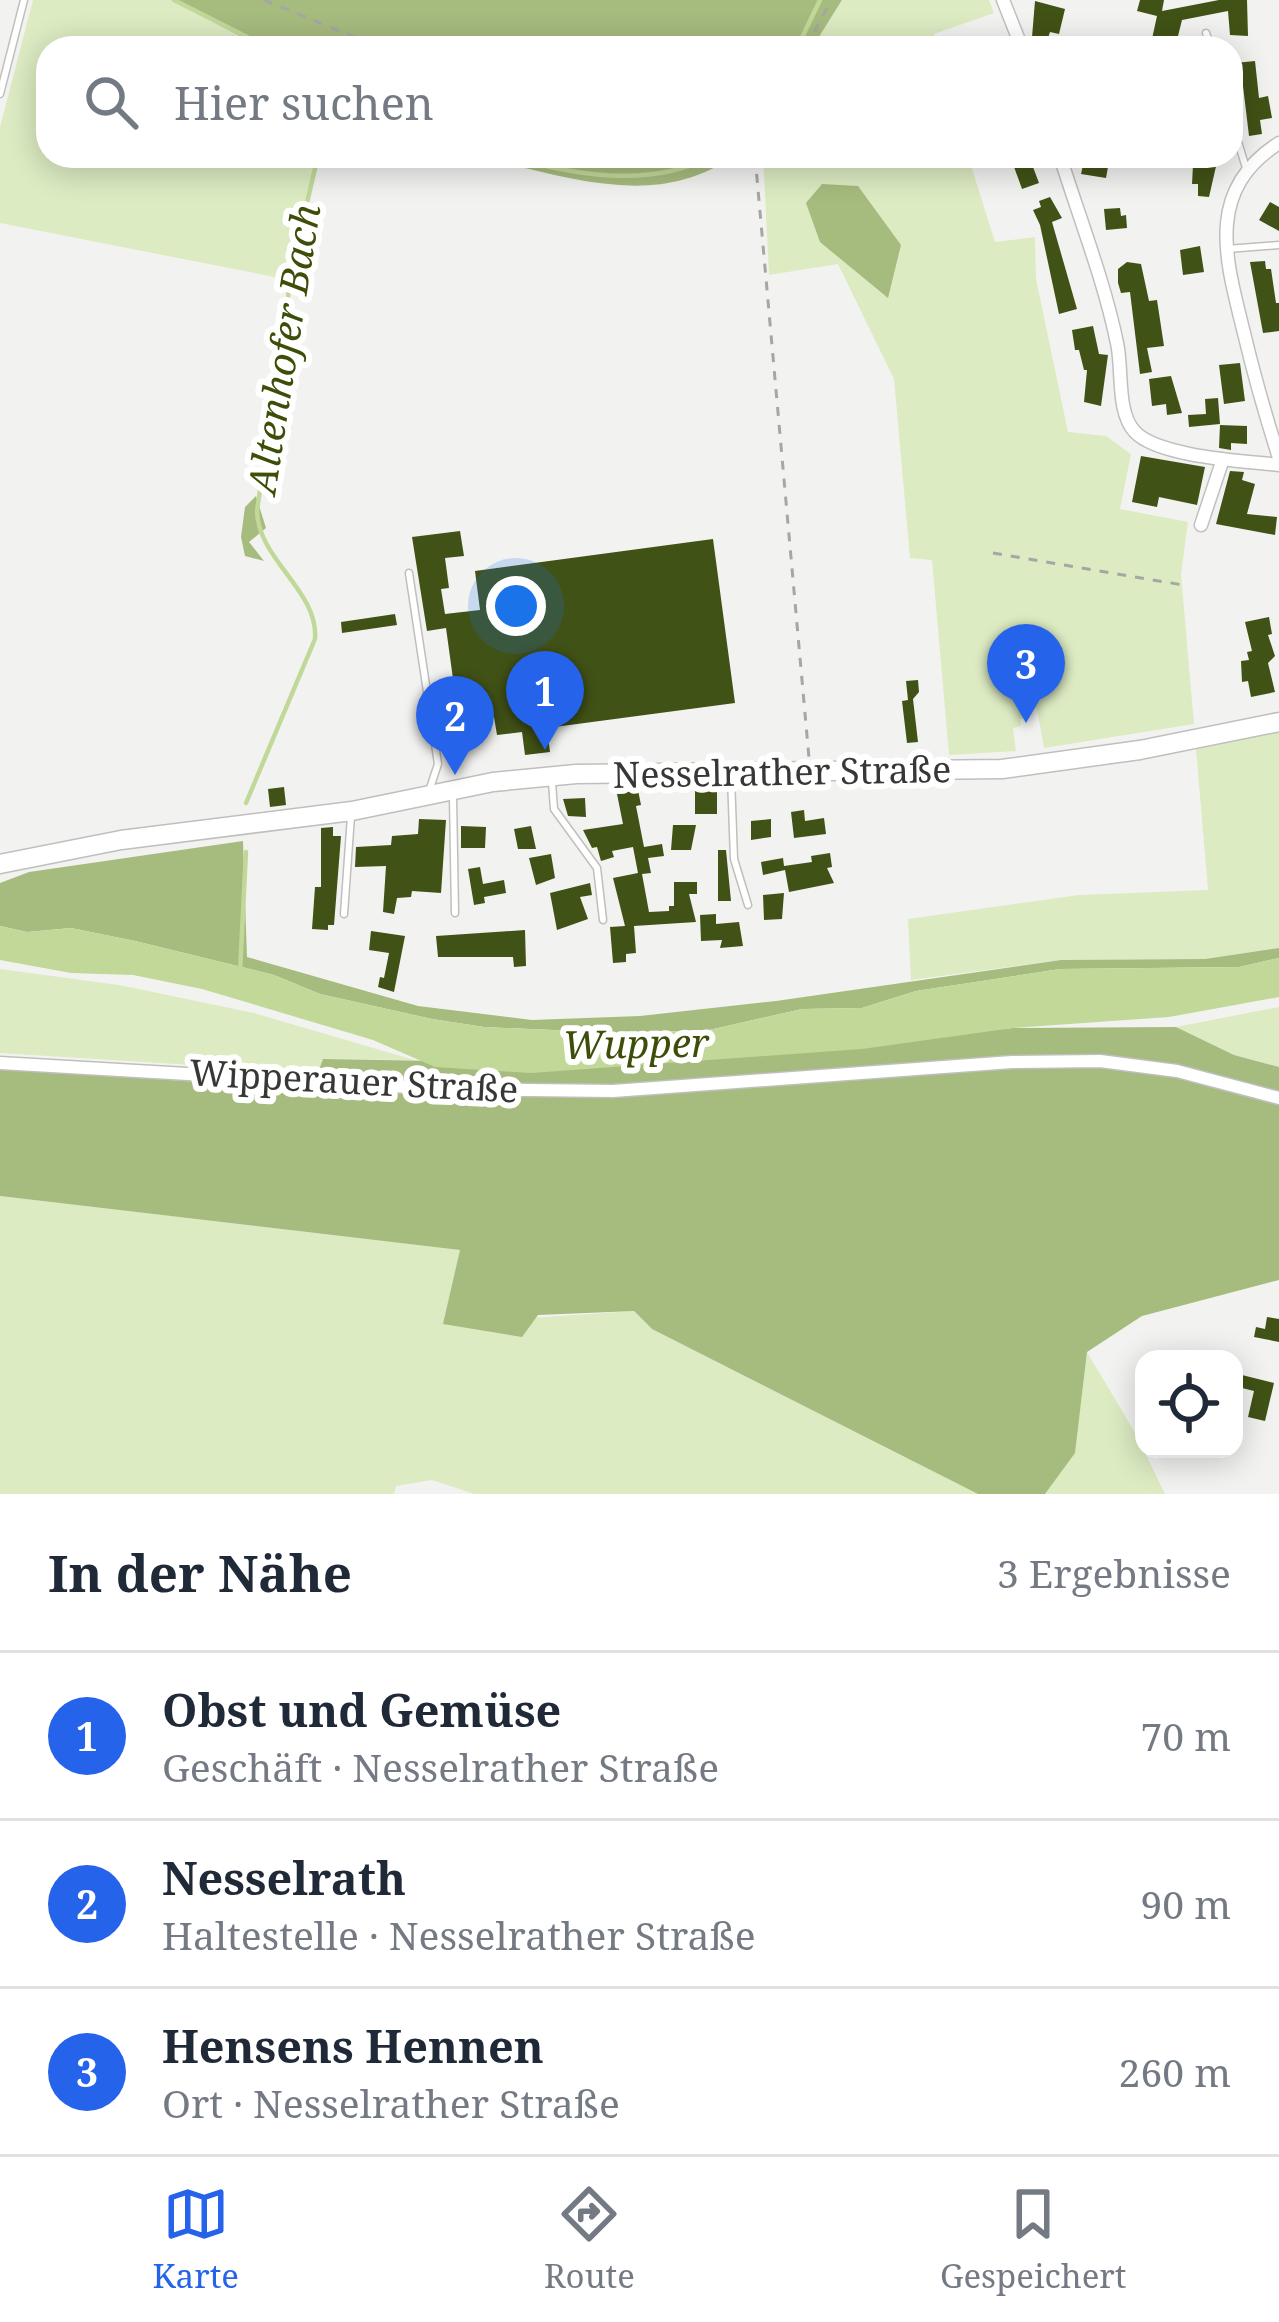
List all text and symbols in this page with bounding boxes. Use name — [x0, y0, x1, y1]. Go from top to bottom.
search box — [36, 36, 1243, 168]
icon: search — [78, 69, 144, 135]
text: Hier suchen — [174, 72, 434, 133]
water label: Altenhofer Bach — [233, 200, 332, 500]
your location — [486, 576, 546, 636]
pin: 3 — [987, 624, 1065, 723]
pin: 1 — [506, 651, 584, 750]
pin: 2 — [416, 676, 494, 775]
street label: Nesselrather Straße — [612, 744, 952, 799]
water label: Wupper — [562, 1015, 710, 1070]
street label: Wipperauer Straße — [189, 1047, 520, 1114]
map controls — [1135, 1350, 1243, 1458]
button: locate — [1135, 1350, 1243, 1458]
text: In der Nähe — [48, 1537, 352, 1607]
text: 3 Ergebnisse — [997, 1546, 1231, 1599]
text: Obst und Gemüse — [162, 1679, 561, 1740]
text: 1 — [76, 1709, 98, 1762]
text: 70 m — [1140, 1709, 1231, 1762]
text: Geschäft · Nesselrather Straße — [162, 1740, 719, 1793]
text: Nesselrath — [162, 1847, 406, 1908]
text: 2 — [76, 1877, 98, 1930]
text: 90 m — [1140, 1877, 1231, 1930]
text: Haltestelle · Nesselrather Straße — [162, 1908, 756, 1961]
text: Hensens Hennen — [162, 2015, 544, 2076]
text: 3 — [76, 2045, 98, 2098]
text: 260 m — [1119, 2045, 1231, 2098]
text: Ort · Nesselrather Straße — [162, 2076, 620, 2129]
tab: Karte — [152, 2181, 239, 2298]
tab: Route — [544, 2181, 635, 2298]
tab: Gespeichert — [940, 2181, 1126, 2298]

